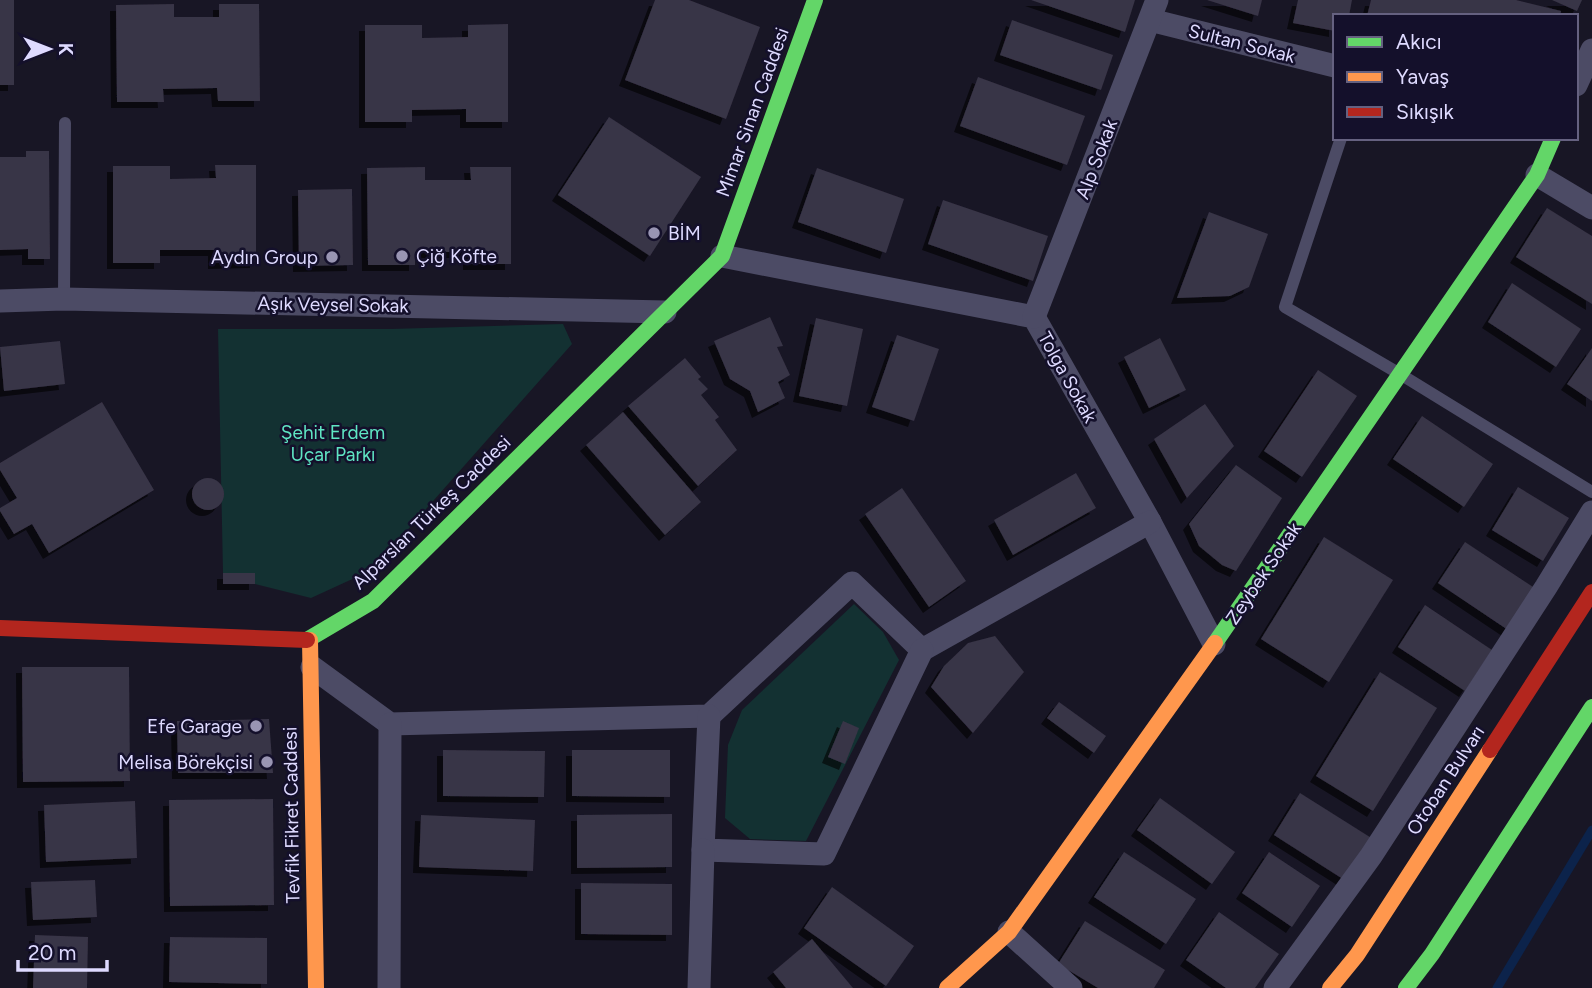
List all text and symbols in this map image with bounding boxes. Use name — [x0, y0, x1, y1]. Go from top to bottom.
north arrow — [14, 14, 84, 84]
legend — [1333, 14, 1578, 140]
street label: Sultan Sokak — [1186, 19, 1298, 68]
street label: Mimar Sinan Caddesi — [711, 24, 794, 200]
text: Akıcı — [1396, 29, 1442, 54]
text: K — [54, 43, 77, 56]
text: Yavaş — [1396, 64, 1449, 89]
text: Sıkışık — [1396, 99, 1455, 124]
street label: Alp Sokak — [1071, 115, 1122, 202]
place label: BİM — [668, 222, 701, 245]
marker: BİM — [646, 225, 662, 241]
place label: Çiğ Köfte — [416, 245, 497, 268]
place label: Aydın Group — [211, 246, 318, 269]
marker: Çiğ Köfte — [394, 248, 410, 264]
marker: Aydın Group — [324, 249, 340, 265]
street label: Aşık Veysel Sokak — [257, 292, 410, 317]
street label: Tolga Sokak — [1033, 328, 1102, 428]
park label: Şehit Erdem Uçar Parkı — [281, 421, 385, 466]
street label: Alparslan Türkeş Caddesi — [347, 431, 515, 594]
street label: Zeybek Sokak — [1221, 517, 1306, 629]
place label: Efe Garage — [147, 715, 242, 738]
marker: Efe Garage — [248, 718, 264, 734]
street label: Otoban Bulvarı — [1402, 721, 1489, 839]
street label: Tevfik Fikret Caddesi — [278, 727, 305, 903]
place label: Melisa Börekçisi — [118, 751, 253, 774]
marker: Melisa Börekçisi — [259, 754, 275, 770]
scale bar — [18, 928, 107, 972]
text: 20 m — [28, 940, 76, 965]

